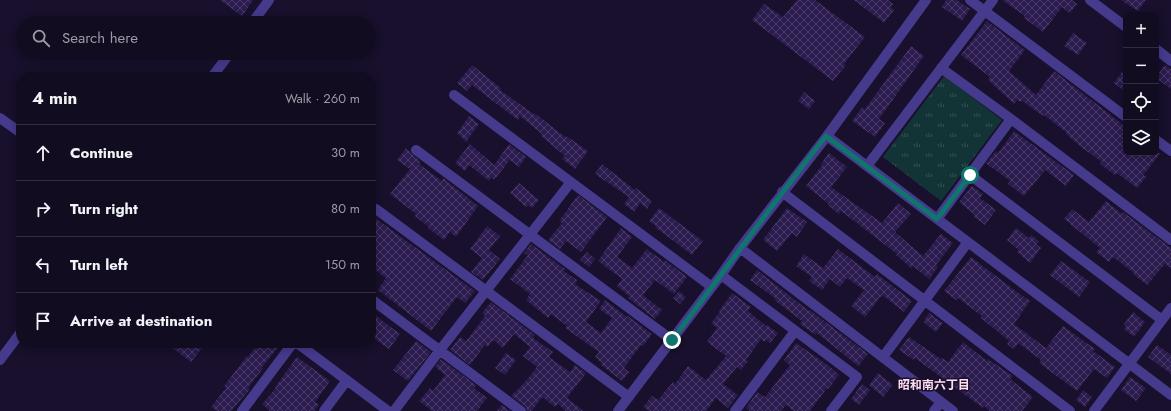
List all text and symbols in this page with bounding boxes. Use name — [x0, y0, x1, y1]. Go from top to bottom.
map controls — [1123, 12, 1159, 156]
button: + — [1123, 12, 1159, 48]
search box — [16, 16, 376, 60]
icon: search — [30, 27, 52, 49]
text: Search here — [62, 27, 138, 49]
button: − — [1123, 48, 1159, 84]
button: locate — [1123, 84, 1159, 120]
text: 4 min — [32, 86, 77, 110]
text: Walk · 260 m — [285, 89, 360, 108]
button: layers — [1123, 120, 1159, 156]
icon: ahead — [32, 142, 54, 164]
text: Continue — [70, 142, 133, 164]
text: 30 m — [331, 143, 360, 162]
route start — [961, 166, 979, 184]
icon: right — [32, 198, 54, 220]
text: Turn right — [70, 198, 138, 220]
text: 80 m — [331, 199, 360, 218]
icon: left — [32, 254, 54, 276]
text: Turn left — [70, 254, 128, 276]
text: 150 m — [325, 255, 360, 274]
icon: arrive — [32, 310, 54, 332]
text: Arrive at destination — [70, 310, 212, 332]
route end — [663, 331, 681, 349]
district label: 昭和南六丁目 — [898, 376, 970, 394]

